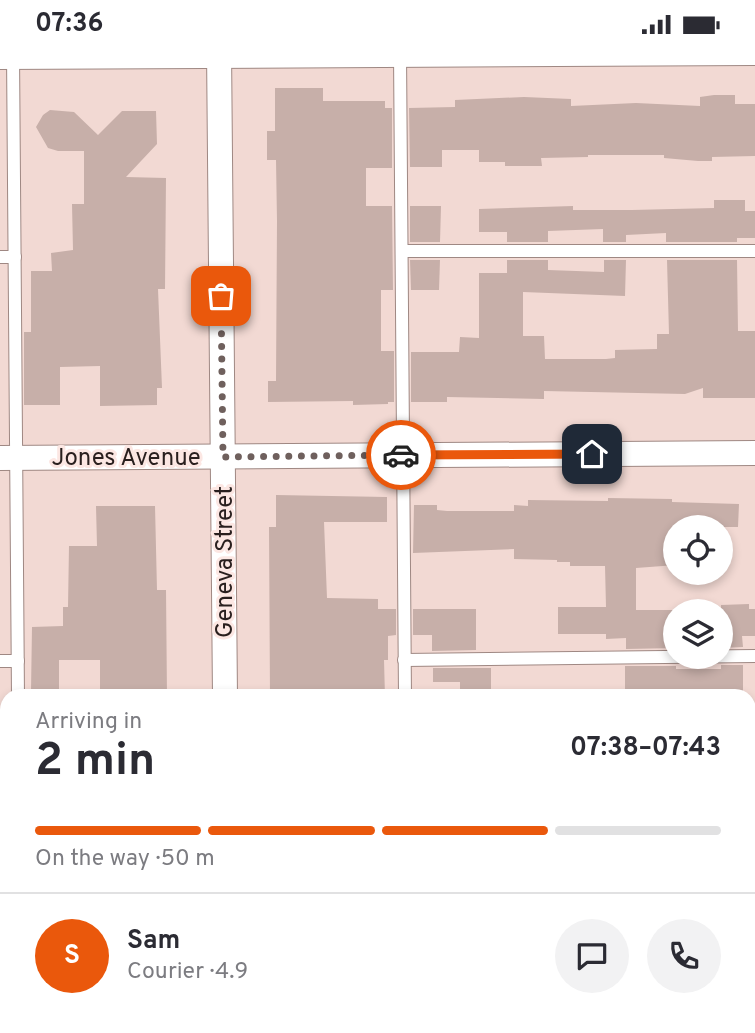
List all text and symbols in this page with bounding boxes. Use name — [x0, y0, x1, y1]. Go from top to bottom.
text: 07:36 — [35, 8, 103, 41]
pin — [191, 266, 251, 326]
icon: bag — [202, 277, 240, 315]
courier — [366, 420, 436, 490]
pin — [562, 424, 622, 484]
icon: home — [573, 435, 611, 473]
icon: car — [382, 436, 420, 474]
street label: Jones Avenue — [51, 444, 201, 474]
street label: Geneva Street — [211, 486, 241, 638]
map controls — [663, 515, 733, 669]
button: locate — [663, 515, 733, 585]
button: layers — [663, 599, 733, 669]
text: Arriving in — [35, 708, 142, 737]
text: 07:38–07:43 — [570, 732, 721, 765]
text: 2 min — [35, 733, 155, 792]
text: On the way · 50 m — [35, 845, 215, 874]
button: chat — [555, 919, 629, 993]
button: phone — [647, 919, 721, 993]
text: Sam — [127, 925, 180, 958]
text: S — [64, 940, 80, 973]
text: Courier · 4.9 — [127, 958, 248, 987]

